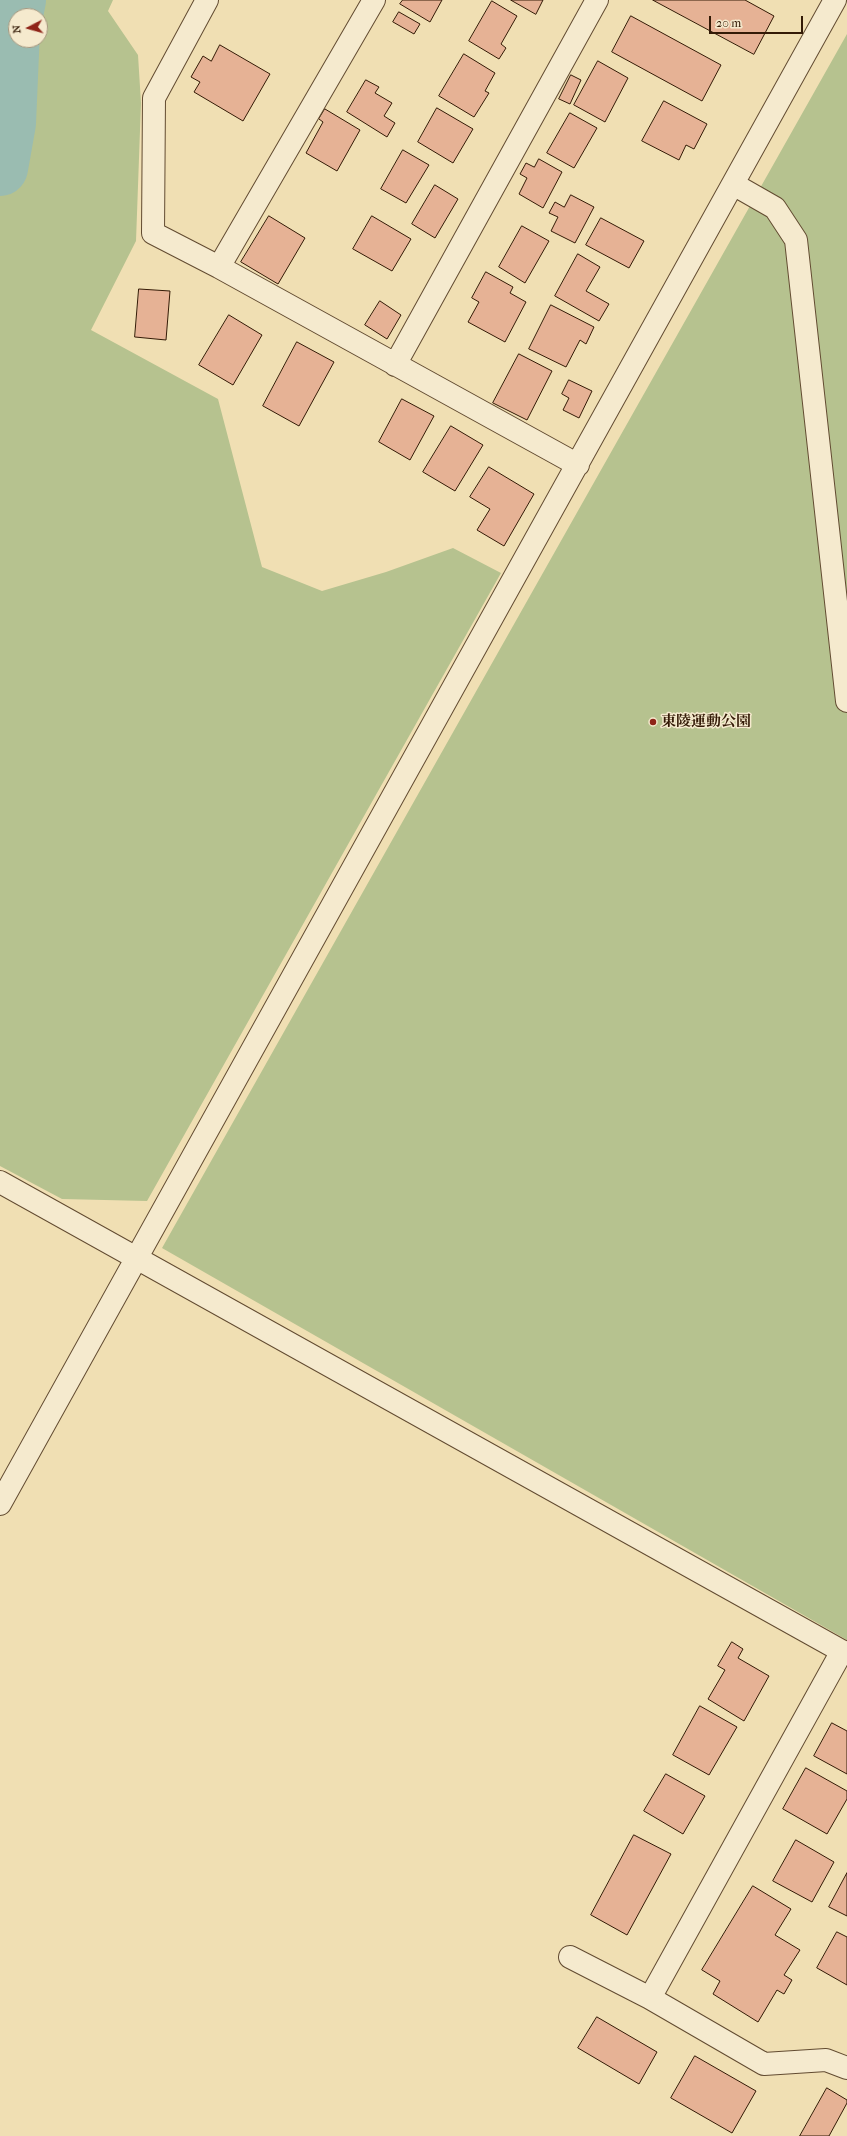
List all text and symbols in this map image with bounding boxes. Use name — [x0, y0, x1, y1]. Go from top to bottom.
north arrow — [8, 8, 48, 48]
scale bar — [711, 8, 805, 34]
text: 20 m — [716, 16, 741, 30]
text: N — [10, 24, 23, 34]
place label: 東陵運動公園 — [661, 713, 751, 731]
marker: 東陵運動公園 — [648, 717, 658, 727]

